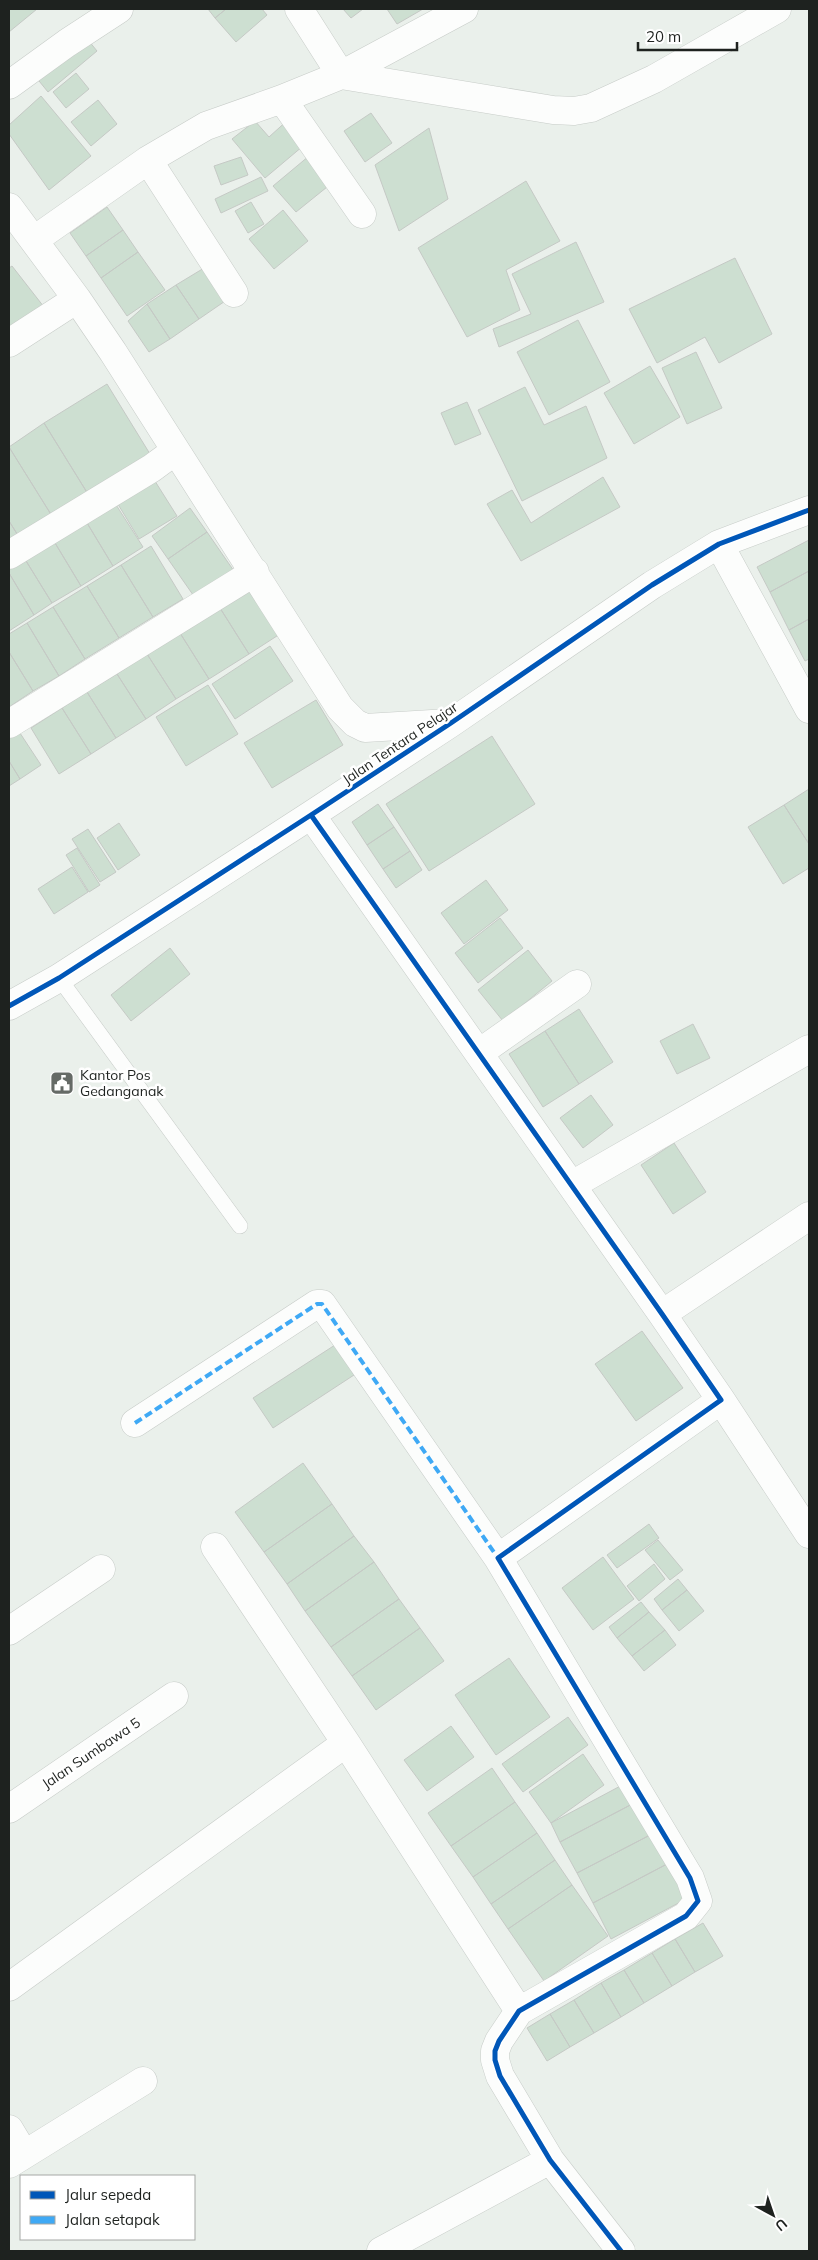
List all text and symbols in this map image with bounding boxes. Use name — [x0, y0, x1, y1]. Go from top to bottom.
scale bar — [638, 20, 737, 52]
text: 20 m — [646, 27, 681, 46]
street label: Jalan Tentara Pelajar — [339, 697, 462, 788]
place label: Kantor Pos Gedanganak — [80, 1066, 164, 1100]
public building icon: Kantor Pos Gedanganak — [49, 1070, 75, 1096]
street label: Jalan Sumbawa 5 — [38, 1713, 144, 1793]
legend — [20, 2175, 195, 2240]
text: Jalur sepeda — [65, 2185, 151, 2204]
north arrow — [748, 2190, 798, 2240]
text: Jalan setapak — [65, 2210, 160, 2229]
text: U — [772, 2215, 791, 2235]

